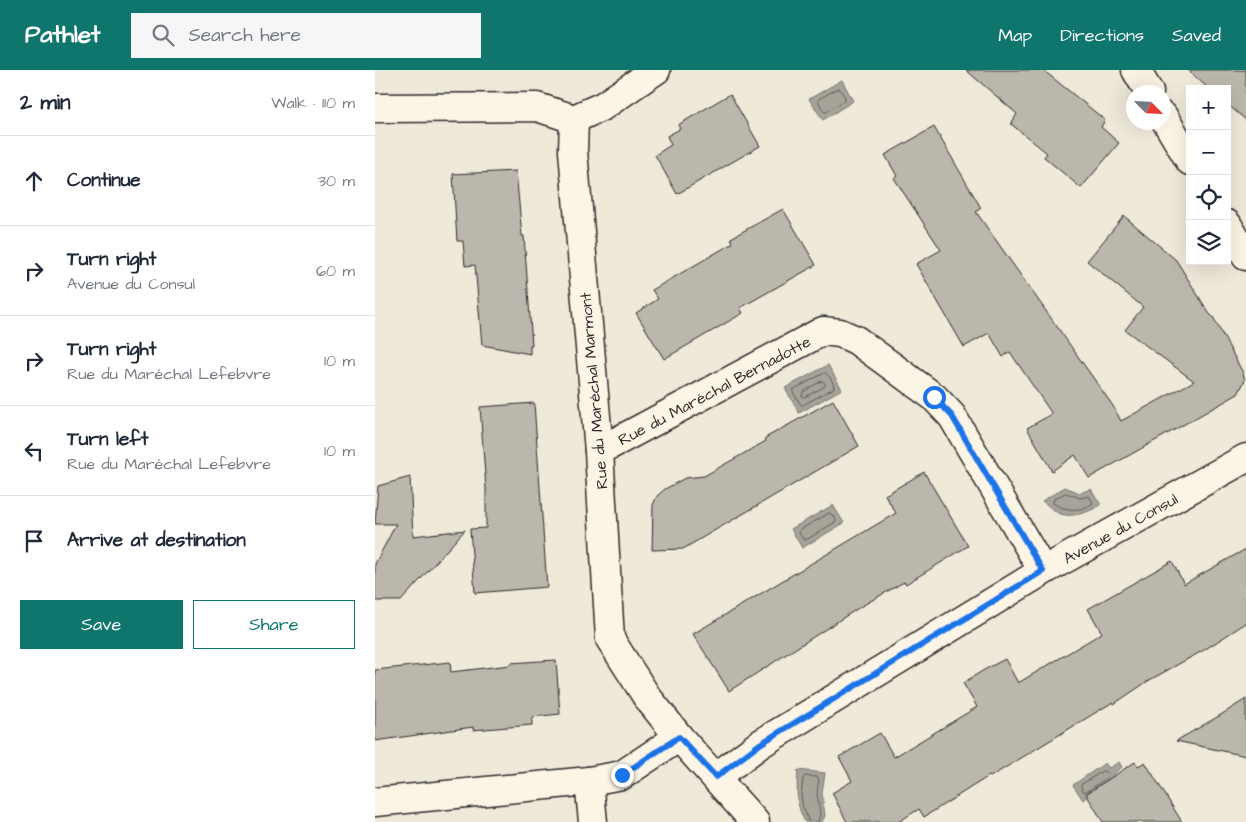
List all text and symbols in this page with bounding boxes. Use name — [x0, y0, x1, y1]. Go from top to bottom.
search box — [131, 13, 481, 58]
text: Pathlet — [25, 18, 101, 52]
icon: search — [149, 21, 177, 49]
text: Search here — [189, 22, 301, 49]
text: Map — [998, 23, 1032, 48]
text: Directions — [1060, 23, 1144, 48]
text: Saved — [1172, 23, 1221, 48]
north arrow — [1126, 85, 1171, 130]
map controls — [1186, 85, 1231, 265]
button: + — [1186, 85, 1231, 130]
text: 2 min — [20, 88, 70, 117]
text: Walk · 110 m — [271, 92, 355, 114]
button: − — [1186, 130, 1231, 175]
icon: ahead — [20, 167, 48, 195]
text: Continue — [67, 167, 141, 194]
text: 30 m — [318, 170, 355, 192]
button: locate — [1186, 175, 1231, 220]
button: layers — [1186, 220, 1231, 265]
text: Turn right — [67, 246, 156, 273]
icon: right — [20, 257, 48, 285]
text: 60 m — [316, 260, 355, 282]
text: Avenue du Consul — [67, 273, 195, 295]
street label: Rue du Maréchal Marmont — [574, 291, 614, 490]
street label: Rue du Maréchal Bernadotte — [614, 331, 815, 451]
text: Turn right — [67, 336, 156, 363]
icon: right — [20, 347, 48, 375]
text: 10 m — [324, 350, 355, 372]
text: Rue du Maréchal Lefebvre — [67, 363, 271, 385]
route start — [923, 386, 946, 409]
text: Turn left — [67, 426, 148, 453]
icon: left — [20, 437, 48, 465]
text: 10 m — [324, 440, 355, 462]
text: Rue du Maréchal Lefebvre — [67, 453, 271, 475]
street label: Avenue du Consul — [1059, 488, 1182, 570]
icon: arrive — [20, 527, 48, 555]
text: Arrive at destination — [67, 527, 246, 554]
button: Save — [20, 600, 183, 649]
button: Share — [193, 600, 355, 649]
route end — [611, 764, 634, 787]

